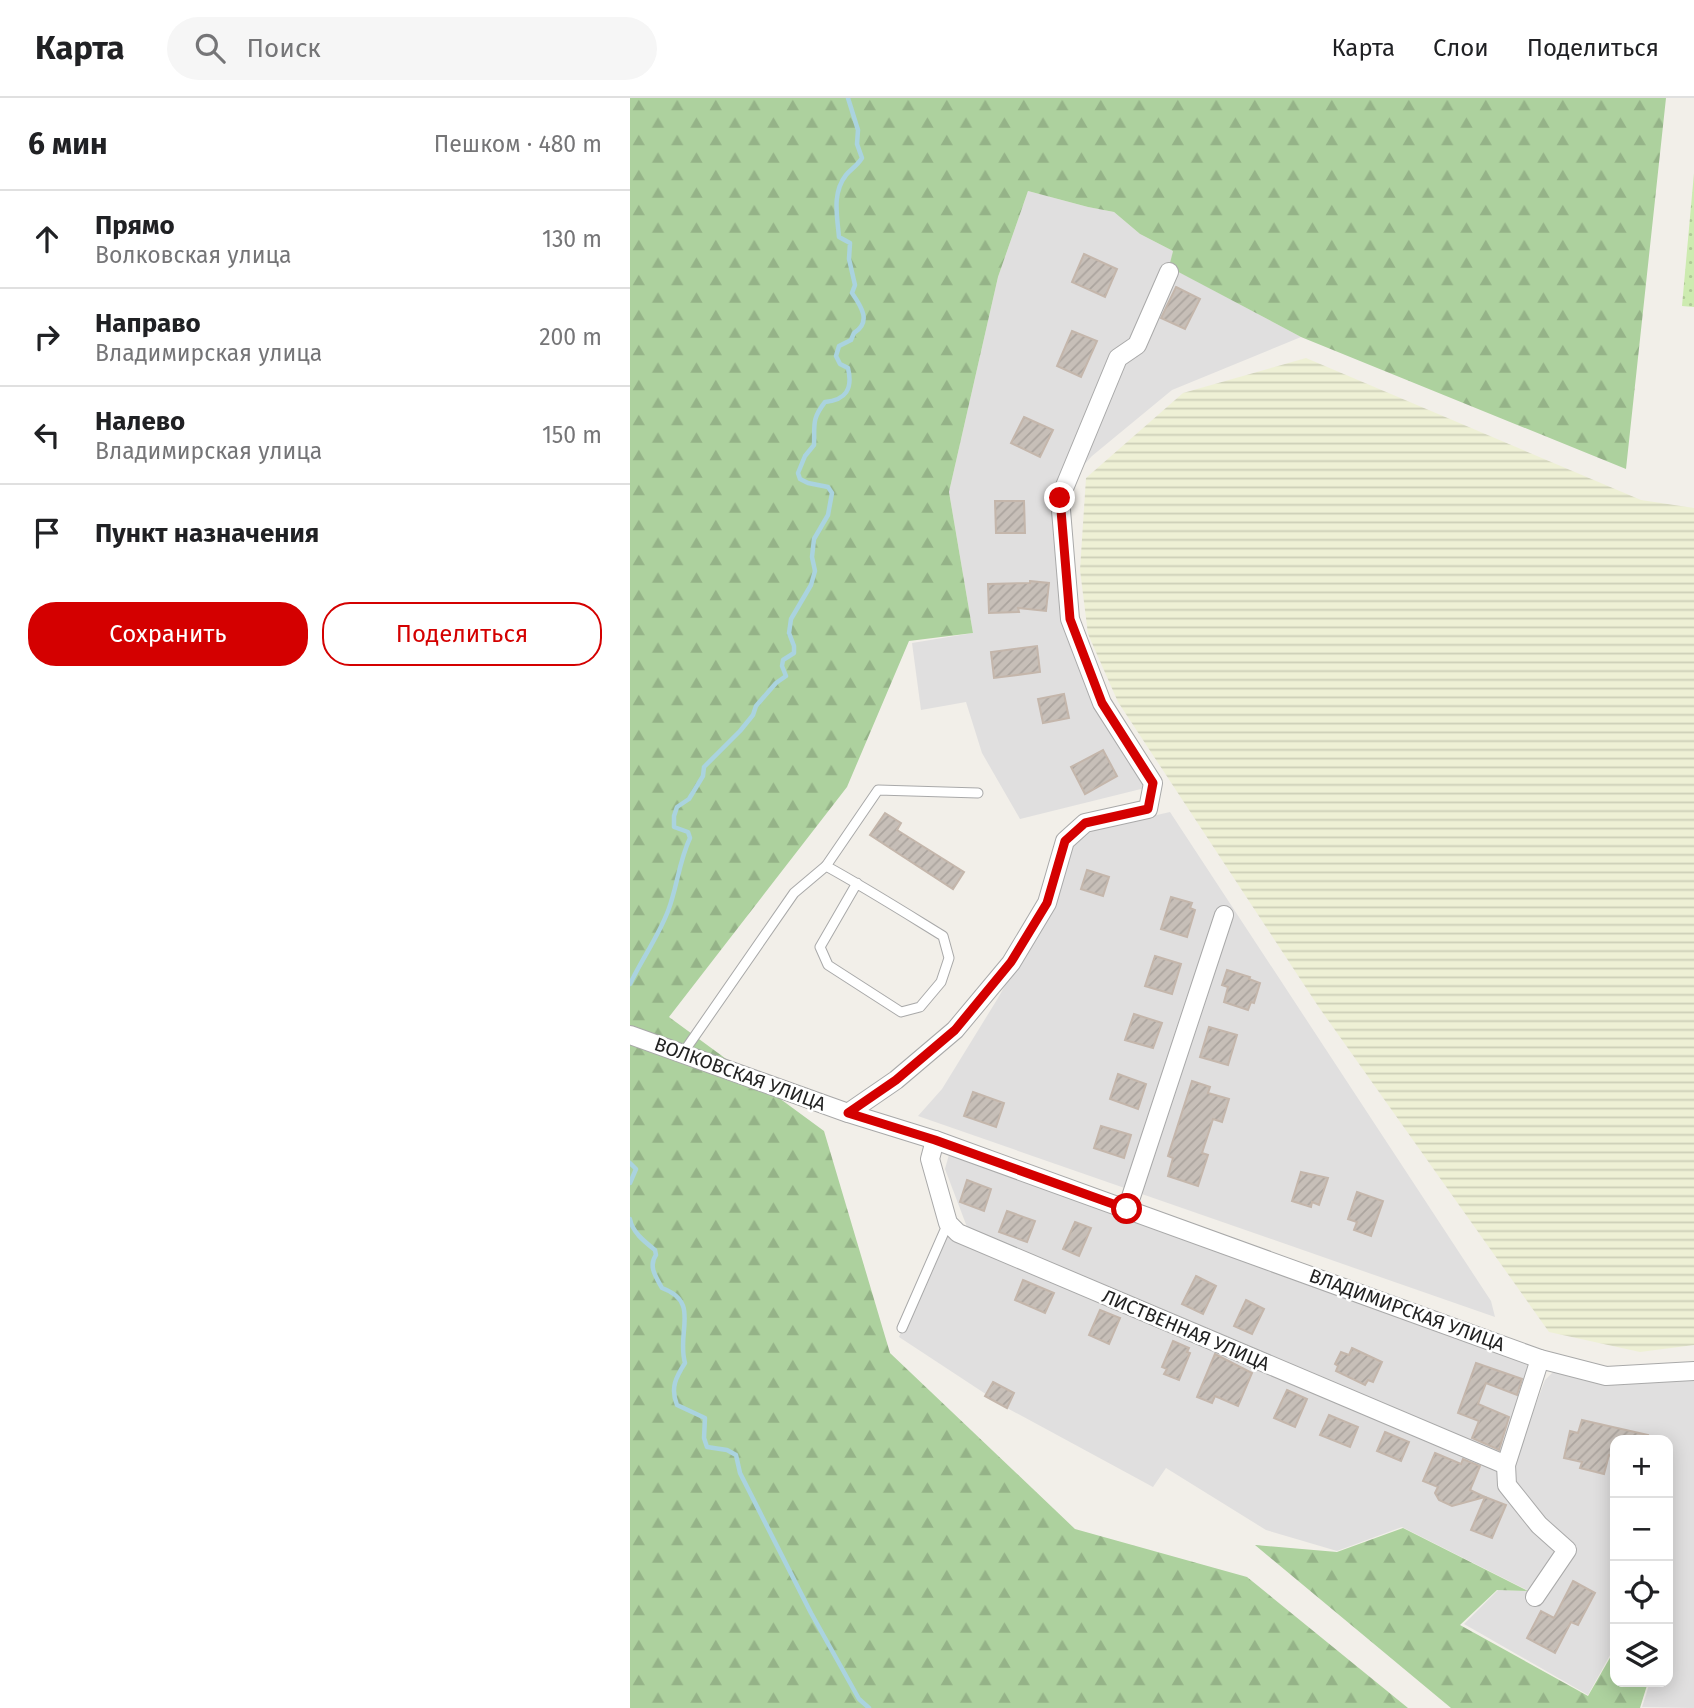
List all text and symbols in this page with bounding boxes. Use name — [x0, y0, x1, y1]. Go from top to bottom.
search box — [167, 17, 657, 80]
text: Карта — [35, 28, 125, 68]
icon: search — [191, 29, 229, 67]
text: Поиск — [247, 33, 321, 64]
text: Карта — [1331, 34, 1395, 62]
text: Слои — [1433, 34, 1489, 62]
text: Поделиться — [1527, 34, 1659, 62]
text: 6 мин — [28, 126, 108, 162]
text: Пешком · 480 m — [434, 130, 602, 158]
text: Прямо — [95, 210, 175, 241]
icon: ahead — [28, 220, 66, 258]
text: 130 m — [542, 225, 602, 253]
text: Волковская улица — [95, 241, 291, 269]
text: Направо — [95, 308, 201, 339]
icon: right — [28, 318, 66, 356]
text: 200 m — [539, 323, 602, 351]
text: Владимирская улица — [95, 339, 322, 367]
text: Налево — [95, 406, 185, 437]
icon: left — [28, 416, 66, 454]
text: 150 m — [542, 421, 602, 449]
text: Владимирская улица — [95, 437, 322, 465]
route end — [1044, 482, 1075, 513]
icon: arrive — [28, 514, 66, 552]
text: Пункт назначения — [95, 518, 319, 549]
button: Сохранить — [28, 602, 308, 666]
button: Поделиться — [322, 602, 602, 666]
street label: ВОЛКОВСКАЯ УЛИЦА — [651, 1032, 829, 1116]
route start — [1111, 1193, 1142, 1224]
street label: ВЛАДИМИРСКАЯ УЛИЦА — [1306, 1264, 1508, 1356]
street label: ЛИСТВЕННАЯ УЛИЦА — [1099, 1284, 1273, 1376]
map controls — [1610, 1435, 1673, 1687]
button: + — [1610, 1435, 1673, 1498]
button: − — [1610, 1498, 1673, 1561]
button: locate — [1610, 1561, 1673, 1624]
button: layers — [1610, 1624, 1673, 1687]

